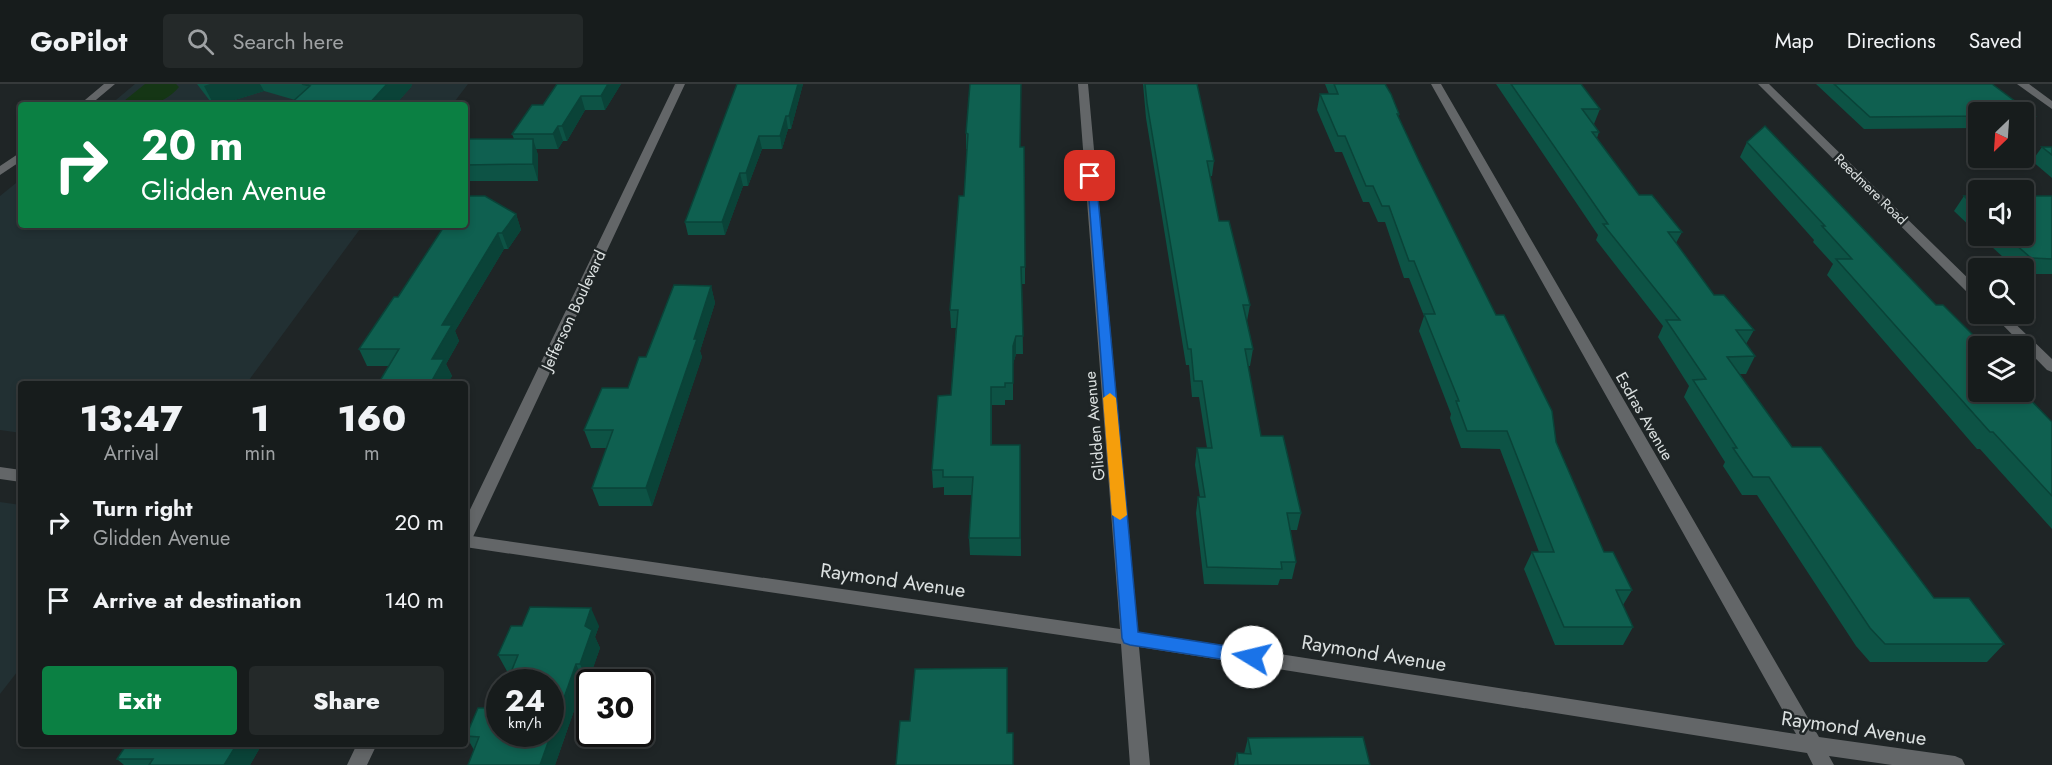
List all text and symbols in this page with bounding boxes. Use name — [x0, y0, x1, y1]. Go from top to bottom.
search box — [163, 14, 583, 68]
text: GoPilot — [30, 21, 127, 62]
icon: search — [184, 25, 217, 58]
text: Search here — [232, 25, 344, 57]
text: Map — [1775, 26, 1814, 56]
text: Directions — [1847, 26, 1936, 56]
text: Saved — [1969, 26, 2022, 56]
north arrow — [1968, 102, 2034, 168]
map controls — [1968, 102, 2034, 402]
text: 20 m — [141, 115, 243, 176]
icon: right — [42, 126, 120, 204]
street label: Reedmere Road — [1830, 149, 1912, 229]
pin — [1064, 150, 1115, 201]
icon: arrive — [1073, 159, 1106, 192]
text: Glidden Avenue — [141, 171, 326, 210]
button: sound — [1968, 180, 2034, 246]
street label: Jefferson Boulevard — [535, 246, 611, 376]
button: search — [1968, 258, 2034, 324]
button: layers — [1968, 336, 2034, 402]
street label: Esdras Avenue — [1610, 368, 1679, 465]
street label: Glidden Avenue — [1078, 370, 1111, 482]
text: 13:47 — [80, 392, 183, 444]
text: 1 — [251, 392, 270, 444]
text: 160 — [338, 392, 406, 444]
text: Arrival — [104, 439, 159, 468]
text: min — [244, 439, 276, 468]
text: m — [364, 439, 380, 468]
text: Turn right — [93, 492, 193, 524]
icon: right — [42, 506, 75, 539]
text: 20 m — [395, 506, 444, 538]
text: Glidden Avenue — [93, 524, 230, 553]
street label: Raymond Avenue — [818, 556, 967, 605]
icon: arrive — [42, 584, 75, 617]
text: Arrive at destination — [93, 584, 302, 616]
text: 140 m — [384, 584, 444, 616]
position arrow — [1220, 625, 1284, 689]
street label: Raymond Avenue — [1299, 628, 1448, 679]
button: Exit — [42, 666, 237, 735]
button: Share — [249, 666, 444, 735]
speed limit sign: 30 — [576, 669, 654, 747]
text: 24 — [505, 679, 545, 722]
street label: Raymond Avenue — [1779, 704, 1928, 753]
text: km/h — [508, 712, 542, 734]

